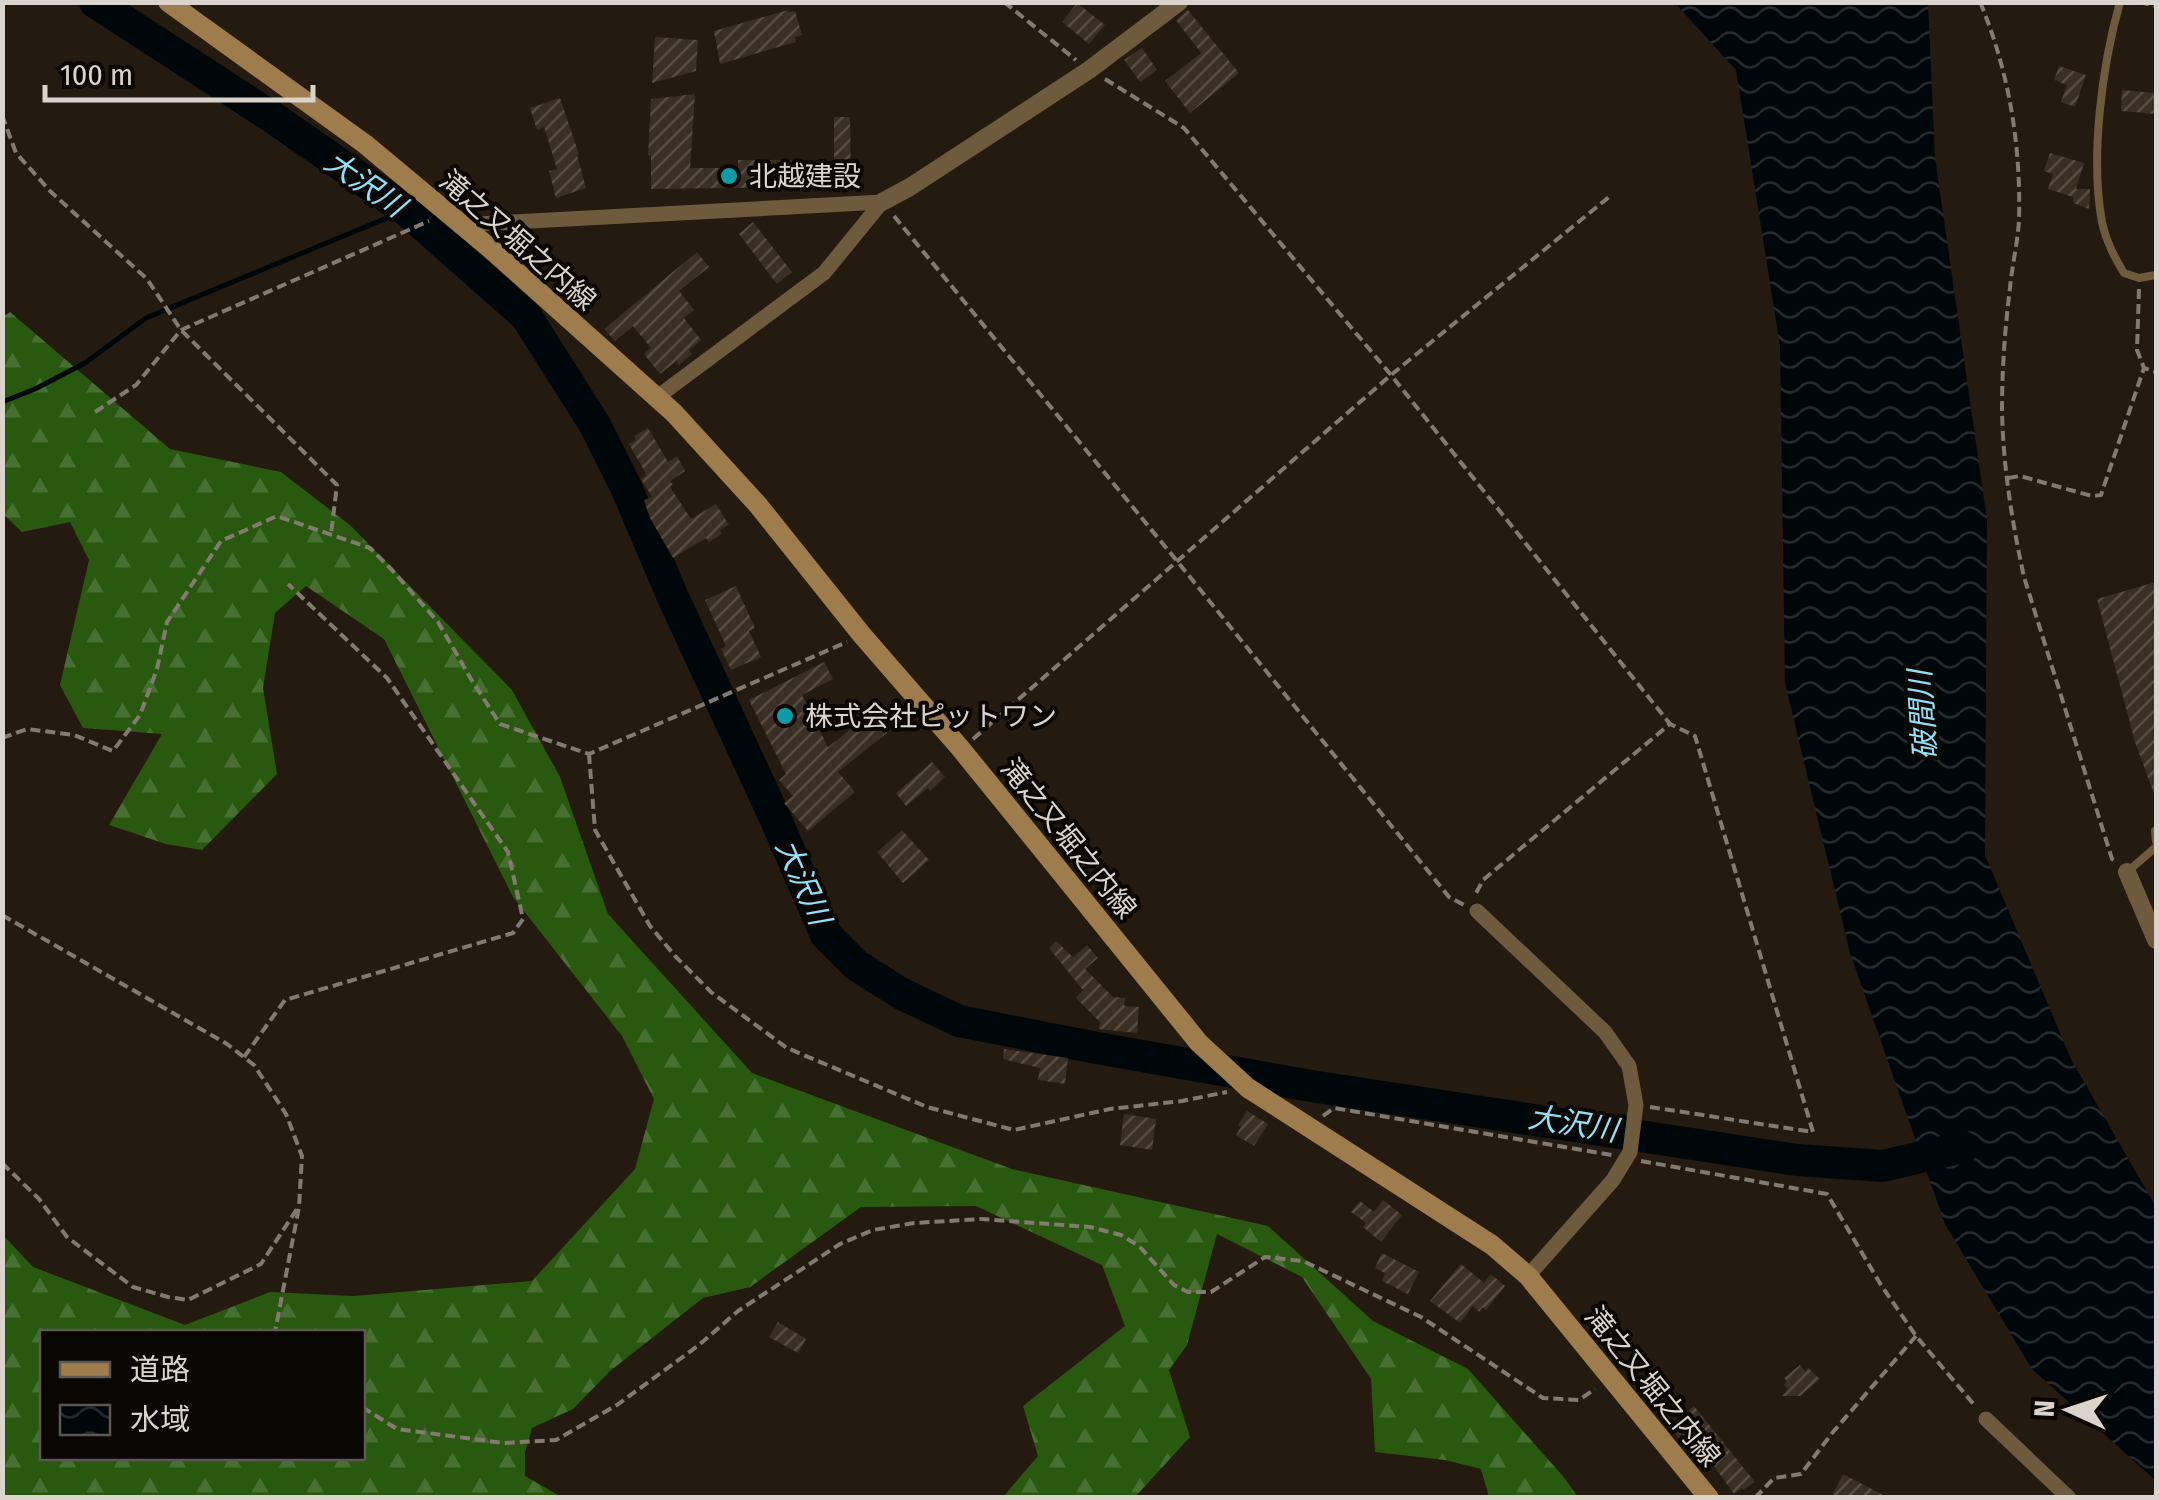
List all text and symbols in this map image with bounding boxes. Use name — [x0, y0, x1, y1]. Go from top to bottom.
scale bar — [45, 40, 312, 102]
text: 100 m — [60, 57, 133, 93]
water label: 大沢川 — [318, 143, 415, 226]
place label: 北越建設 — [749, 160, 861, 193]
street label: 滝之又堀之内線 — [433, 164, 602, 317]
marker: 北越建設 — [718, 165, 740, 187]
water label: 破間川 — [1902, 666, 1944, 761]
place label: 株式会社ピットワン — [805, 700, 1057, 733]
marker: 株式会社ピットワン — [774, 705, 796, 727]
street label: 滝之又堀之内線 — [994, 752, 1143, 925]
water label: 大沢川 — [768, 834, 839, 933]
water label: 大沢川 — [1526, 1099, 1623, 1149]
street label: 滝之又堀之内線 — [1578, 1300, 1727, 1473]
legend — [40, 1330, 365, 1460]
text: 道路 — [130, 1352, 190, 1388]
north arrow — [2019, 1360, 2119, 1460]
text: N — [2028, 1399, 2061, 1418]
text: 水域 — [130, 1402, 190, 1438]

